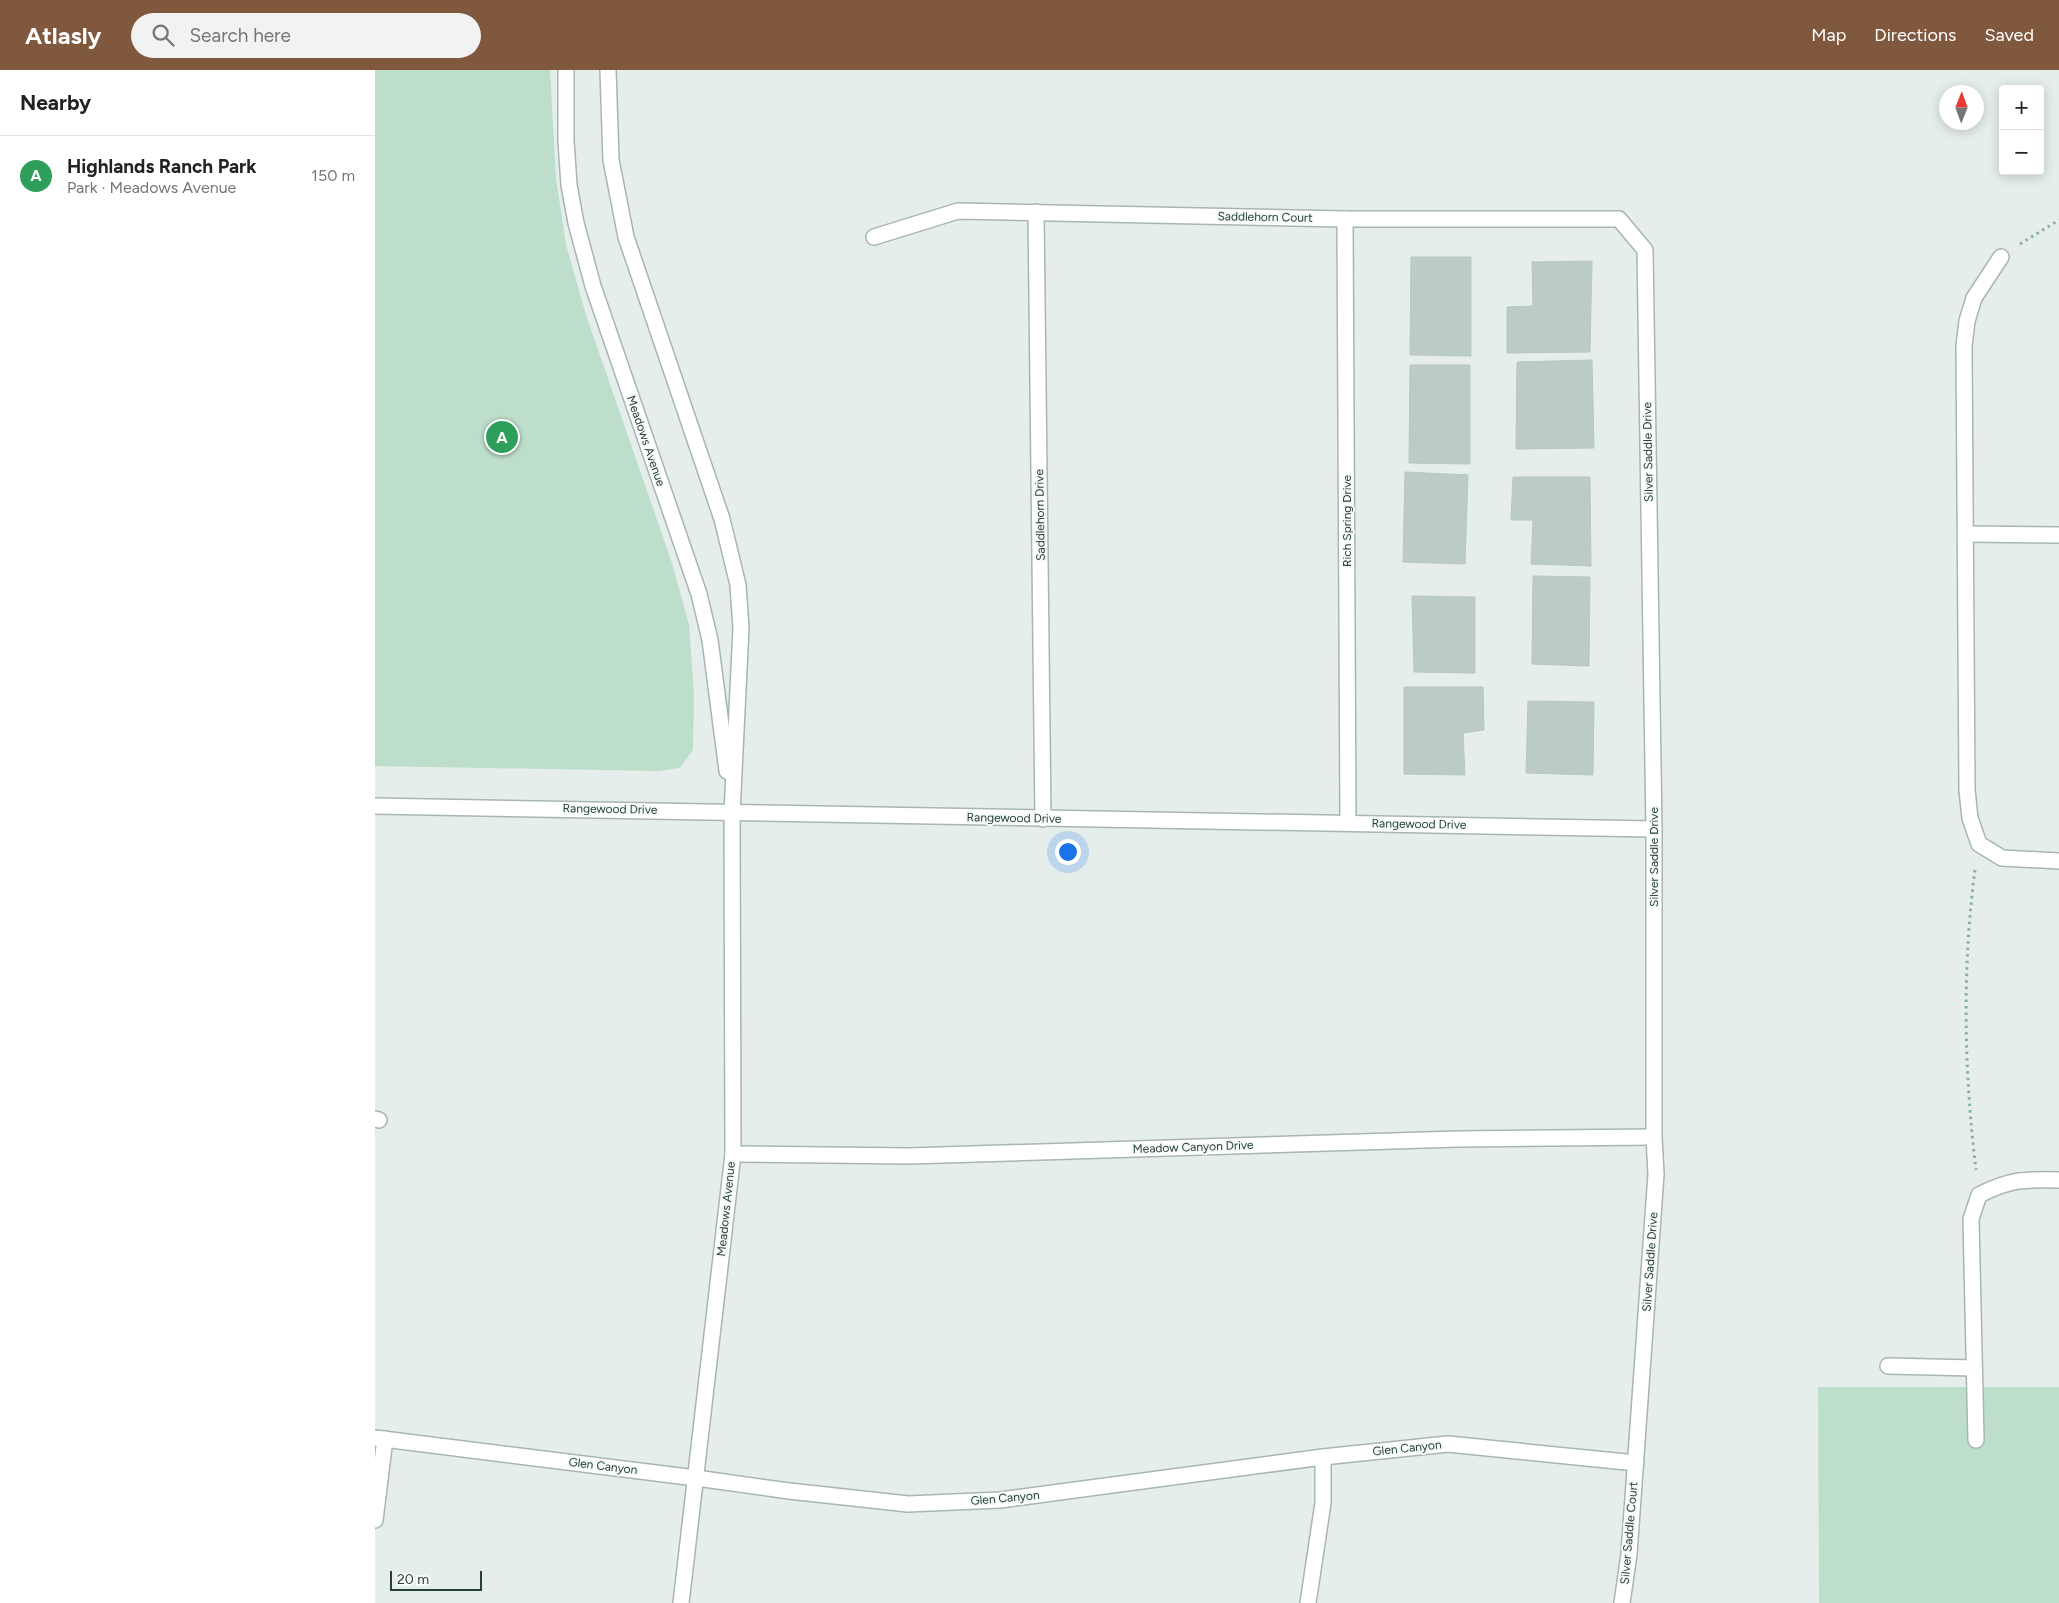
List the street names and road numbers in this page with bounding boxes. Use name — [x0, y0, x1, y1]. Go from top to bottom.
street label: Saddlehorn Court — [1217, 209, 1313, 225]
street label: Meadows Avenue — [624, 394, 668, 489]
street label: Silver Saddle Drive — [1640, 401, 1656, 502]
street label: Saddlehorn Drive — [1032, 469, 1048, 561]
street label: Rich Spring Drive — [1340, 474, 1354, 567]
street label: Rangewood Drive — [563, 801, 658, 817]
street label: Silver Saddle Drive — [1647, 807, 1661, 907]
street label: Rangewood Drive — [967, 810, 1062, 826]
street label: Rangewood Drive — [1372, 816, 1467, 832]
street label: Meadow Canyon Drive — [1132, 1138, 1254, 1156]
street label: Meadows Avenue — [714, 1160, 738, 1257]
street label: Silver Saddle Drive — [1640, 1211, 1660, 1312]
street label: Glen Canyon — [1372, 1437, 1442, 1459]
street label: Glen Canyon — [568, 1455, 638, 1477]
street label: Silver Saddle Court — [1618, 1481, 1641, 1585]
street label: Glen Canyon — [970, 1488, 1040, 1508]

